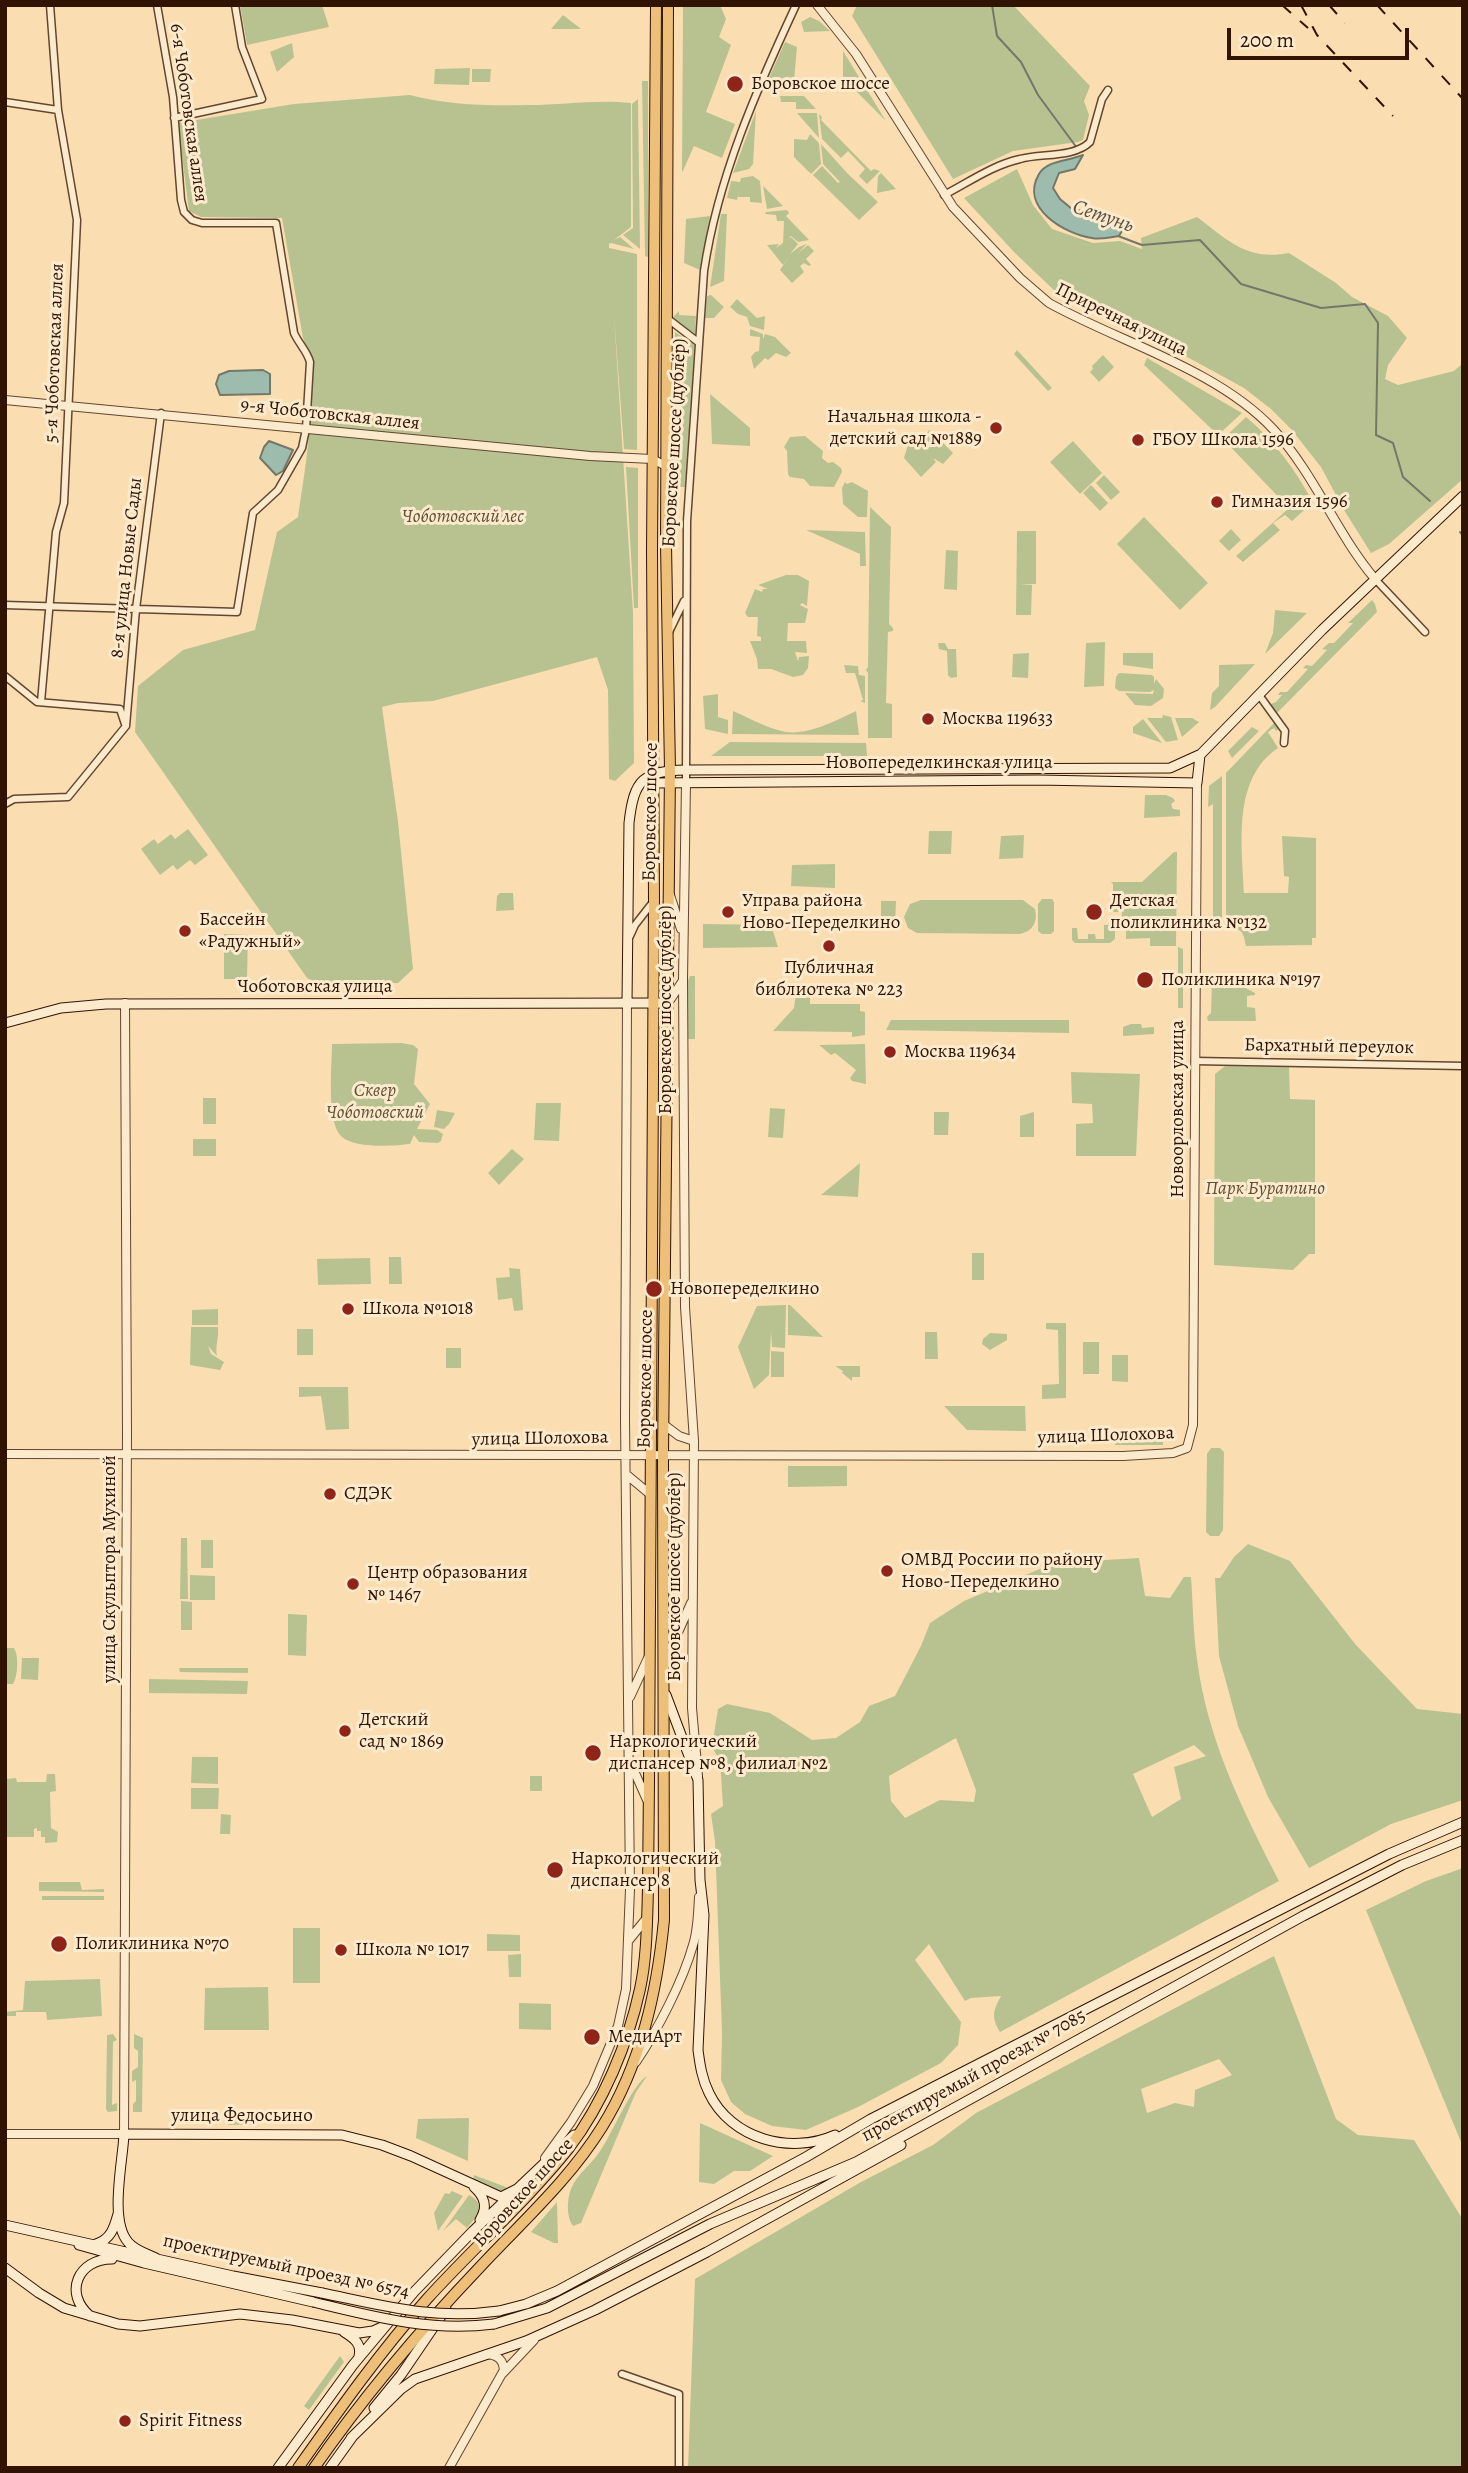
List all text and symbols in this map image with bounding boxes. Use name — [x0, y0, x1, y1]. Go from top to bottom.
scale bar — [1230, 14, 1412, 58]
street label: 6-я Чоботовская аллея — [164, 22, 212, 204]
text: 200 m — [1240, 26, 1294, 54]
place label: Боровское шоссе — [751, 73, 890, 95]
marker: Боровское шоссе — [725, 74, 745, 94]
water label: Сетунь — [1069, 195, 1137, 239]
street label: 5-я Чоботовская аллея — [40, 263, 70, 443]
street label: Приречная улица — [1051, 278, 1191, 362]
street label: Боровское шоссе (дублёр) — [658, 338, 692, 548]
street label: 9-я Чоботовская аллея — [239, 394, 421, 436]
place label: Начальная школа - детский сад №1889 — [827, 406, 982, 450]
marker: Начальная школа - детский сад №1889 — [988, 420, 1004, 436]
place label: ГБОУ Школа 1596 — [1152, 429, 1294, 451]
marker: ГБОУ Школа 1596 — [1130, 432, 1146, 448]
street label: 8-я улица Новые Сады — [106, 477, 148, 659]
place label: Гимназия 1596 — [1231, 491, 1348, 513]
marker: Гимназия 1596 — [1209, 494, 1225, 510]
park label: Чоботовский лес — [402, 506, 524, 528]
place label: Москва 119633 — [942, 708, 1053, 730]
marker: Москва 119633 — [920, 711, 936, 727]
street label: Боровское шоссе — [638, 742, 664, 882]
street label: Новопеределкинская улица — [825, 752, 1053, 774]
place label: Управа района Ново-Переделкино — [742, 890, 900, 934]
place label: Детская поликлиника №132 — [1110, 890, 1267, 934]
marker: Детская поликлиника №132 — [1084, 902, 1104, 922]
marker: Управа района Ново-Переделкино — [720, 904, 736, 920]
street label: Боровское шоссе (дублёр) — [655, 905, 677, 1115]
place label: Бассейн «Радужный» — [199, 909, 301, 953]
marker: Бассейн «Радужный» — [177, 923, 193, 939]
marker: Публичная библиотека № 223 — [821, 938, 837, 954]
place label: Публичная библиотека № 223 — [755, 957, 903, 1001]
place label: Поликлиника №197 — [1161, 969, 1320, 991]
marker: Поликлиника №197 — [1135, 970, 1155, 990]
street label: Чоботовская улица — [237, 976, 393, 998]
street label: Новоорловская улица — [1167, 1020, 1189, 1198]
street label: Бархатный переулок — [1244, 1034, 1414, 1060]
place label: Москва 119634 — [904, 1041, 1016, 1063]
marker: Москва 119634 — [882, 1044, 898, 1060]
park label: Сквер Чоботовский — [326, 1080, 424, 1124]
park label: Парк Буратино — [1205, 1178, 1325, 1200]
place label: Новопеределкино — [670, 1278, 819, 1300]
marker: Новопеределкино — [644, 1279, 664, 1299]
place label: Школа №1018 — [362, 1298, 474, 1320]
marker: Школа №1018 — [340, 1301, 356, 1317]
street label: Боровское шоссе — [633, 1309, 659, 1449]
street label: улица Шолохова — [1037, 1422, 1175, 1450]
street label: улица Шолохова — [471, 1426, 609, 1452]
street label: улица Скульптора Мухиной — [99, 1455, 121, 1683]
street label: Боровское шоссе (дублёр) — [664, 1472, 686, 1682]
place label: СДЭК — [344, 1483, 392, 1505]
marker: СДЭК — [322, 1486, 338, 1502]
place label: ОМВД России по району Ново-Переделкино — [901, 1549, 1102, 1593]
place label: Центр образования № 1467 — [367, 1562, 528, 1606]
marker: ОМВД России по району Ново-Переделкино — [879, 1563, 895, 1579]
marker: Центр образования № 1467 — [345, 1576, 361, 1592]
place label: Детский сад № 1869 — [359, 1709, 444, 1753]
marker: Детский сад № 1869 — [337, 1723, 353, 1739]
place label: Наркологический диспансер №8, филиал №2 — [609, 1731, 828, 1775]
marker: Наркологический диспансер №8, филиал №2 — [583, 1743, 603, 1763]
place label: Наркологический диспансер 8 — [571, 1848, 719, 1892]
marker: Наркологический диспансер 8 — [545, 1860, 565, 1880]
place label: Поликлиника №70 — [75, 1933, 229, 1955]
marker: Поликлиника №70 — [49, 1934, 69, 1954]
place label: Школа № 1017 — [355, 1939, 469, 1961]
marker: Школа № 1017 — [333, 1942, 349, 1958]
street label: проектируемый проезд № 7085 — [858, 2005, 1090, 2147]
place label: МедиАрт — [608, 2026, 682, 2048]
marker: МедиАрт — [582, 2027, 602, 2047]
street label: улица Федосьино — [171, 2105, 313, 2127]
street label: Боровское шоссе — [469, 2134, 579, 2252]
street label: проектируемый проезд № 6574 — [161, 2230, 411, 2304]
place label: Spirit Fitness — [139, 2410, 242, 2432]
marker: Spirit Fitness — [117, 2413, 133, 2429]

